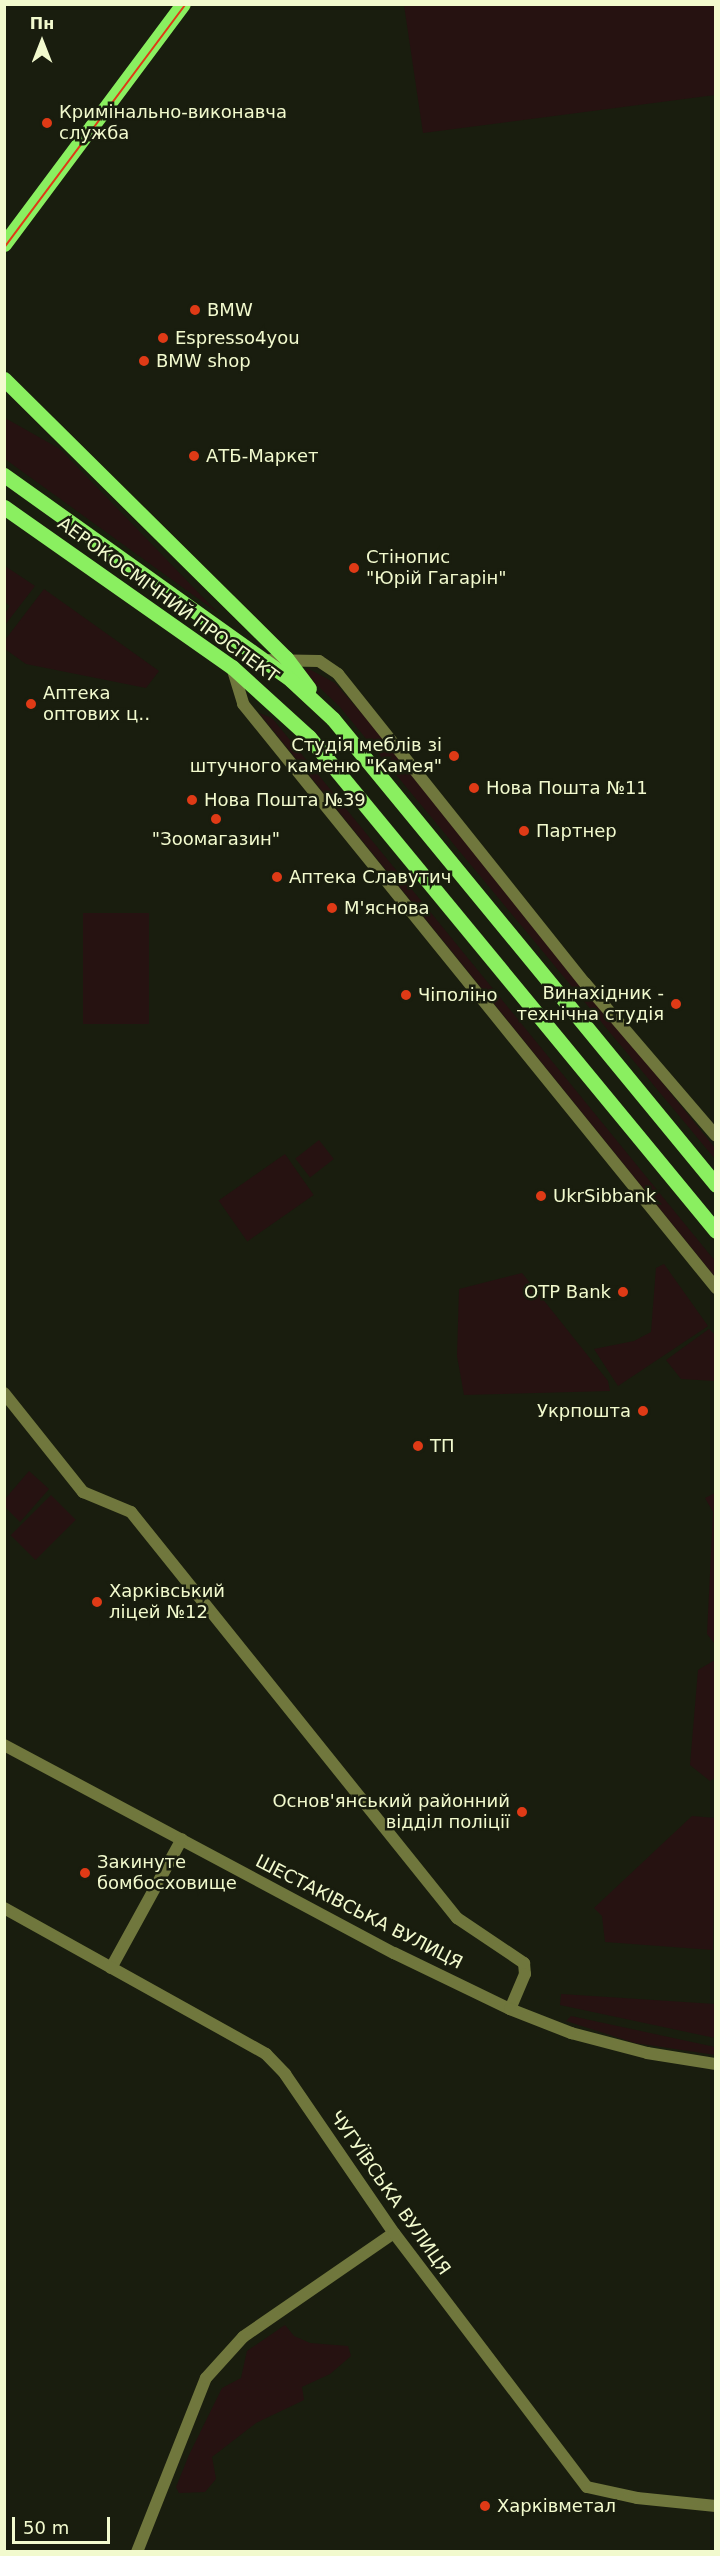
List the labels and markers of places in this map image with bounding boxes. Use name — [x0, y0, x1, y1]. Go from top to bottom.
place label: Кримінально-виконавча служба — [59, 102, 287, 144]
marker: Кримінально-виконавча служба — [40, 116, 54, 130]
place label: BMW — [207, 299, 253, 321]
marker: BMW — [188, 303, 202, 317]
place label: Espresso4you — [175, 327, 300, 349]
marker: Espresso4you — [156, 331, 170, 345]
place label: BMW shop — [156, 350, 251, 372]
marker: BMW shop — [137, 354, 151, 368]
place label: АТБ-Маркет — [206, 445, 319, 467]
marker: АТБ-Маркет — [187, 449, 201, 463]
place label: Стінопис "Юрій Гагарін" — [366, 547, 507, 590]
marker: Стінопис "Юрій Гагарін" — [347, 561, 361, 575]
place label: Аптека оптових ц‥ — [43, 683, 150, 726]
marker: Аптека оптових ц‥ — [24, 697, 38, 711]
place label: Студія меблів зі штучного каменю "Камея" — [190, 735, 442, 777]
marker: Студія меблів зі штучного каменю "Камея" — [447, 749, 461, 763]
place label: Нова Пошта №11 — [486, 777, 648, 799]
marker: Нова Пошта №11 — [467, 781, 481, 795]
place label: Нова Пошта №39 — [204, 789, 366, 811]
marker: Нова Пошта №39 — [185, 793, 199, 807]
marker: "Зоомагазин" — [209, 812, 223, 826]
place label: Партнер — [536, 820, 617, 842]
marker: Партнер — [517, 824, 531, 838]
place label: "Зоомагазин" — [152, 828, 280, 850]
place label: Аптeка Славутич — [289, 866, 451, 888]
marker: Аптeка Славутич — [270, 870, 284, 884]
place label: М'яснова — [344, 897, 430, 919]
marker: М'яснова — [325, 901, 339, 915]
place label: Винахідник - технічна студія — [517, 983, 664, 1026]
place label: Чіполіно — [418, 984, 497, 1006]
marker: Чіполіно — [399, 988, 413, 1002]
marker: Винахідник - технічна студія — [669, 997, 683, 1011]
place label: UkrSibbank — [553, 1185, 656, 1207]
marker: UkrSibbank — [534, 1189, 548, 1203]
place label: OTP Bank — [524, 1281, 611, 1303]
marker: OTP Bank — [616, 1285, 630, 1299]
place label: Укрпошта — [537, 1400, 631, 1422]
marker: Укрпошта — [636, 1404, 650, 1418]
place label: ТП — [430, 1435, 455, 1457]
marker: ТП — [411, 1439, 425, 1453]
place label: Харківський ліцей №12 — [109, 1581, 225, 1624]
marker: Харківський ліцей №12 — [90, 1595, 104, 1609]
place label: Основ'янський районний відділ поліції — [272, 1791, 510, 1834]
marker: Основ'янський районний відділ поліції — [515, 1805, 529, 1819]
place label: Закинуте бомбосховище — [97, 1852, 237, 1894]
marker: Закинуте бомбосховище — [78, 1866, 92, 1880]
place label: Харківметал — [497, 2495, 616, 2517]
marker: Харківметал — [478, 2499, 492, 2513]

